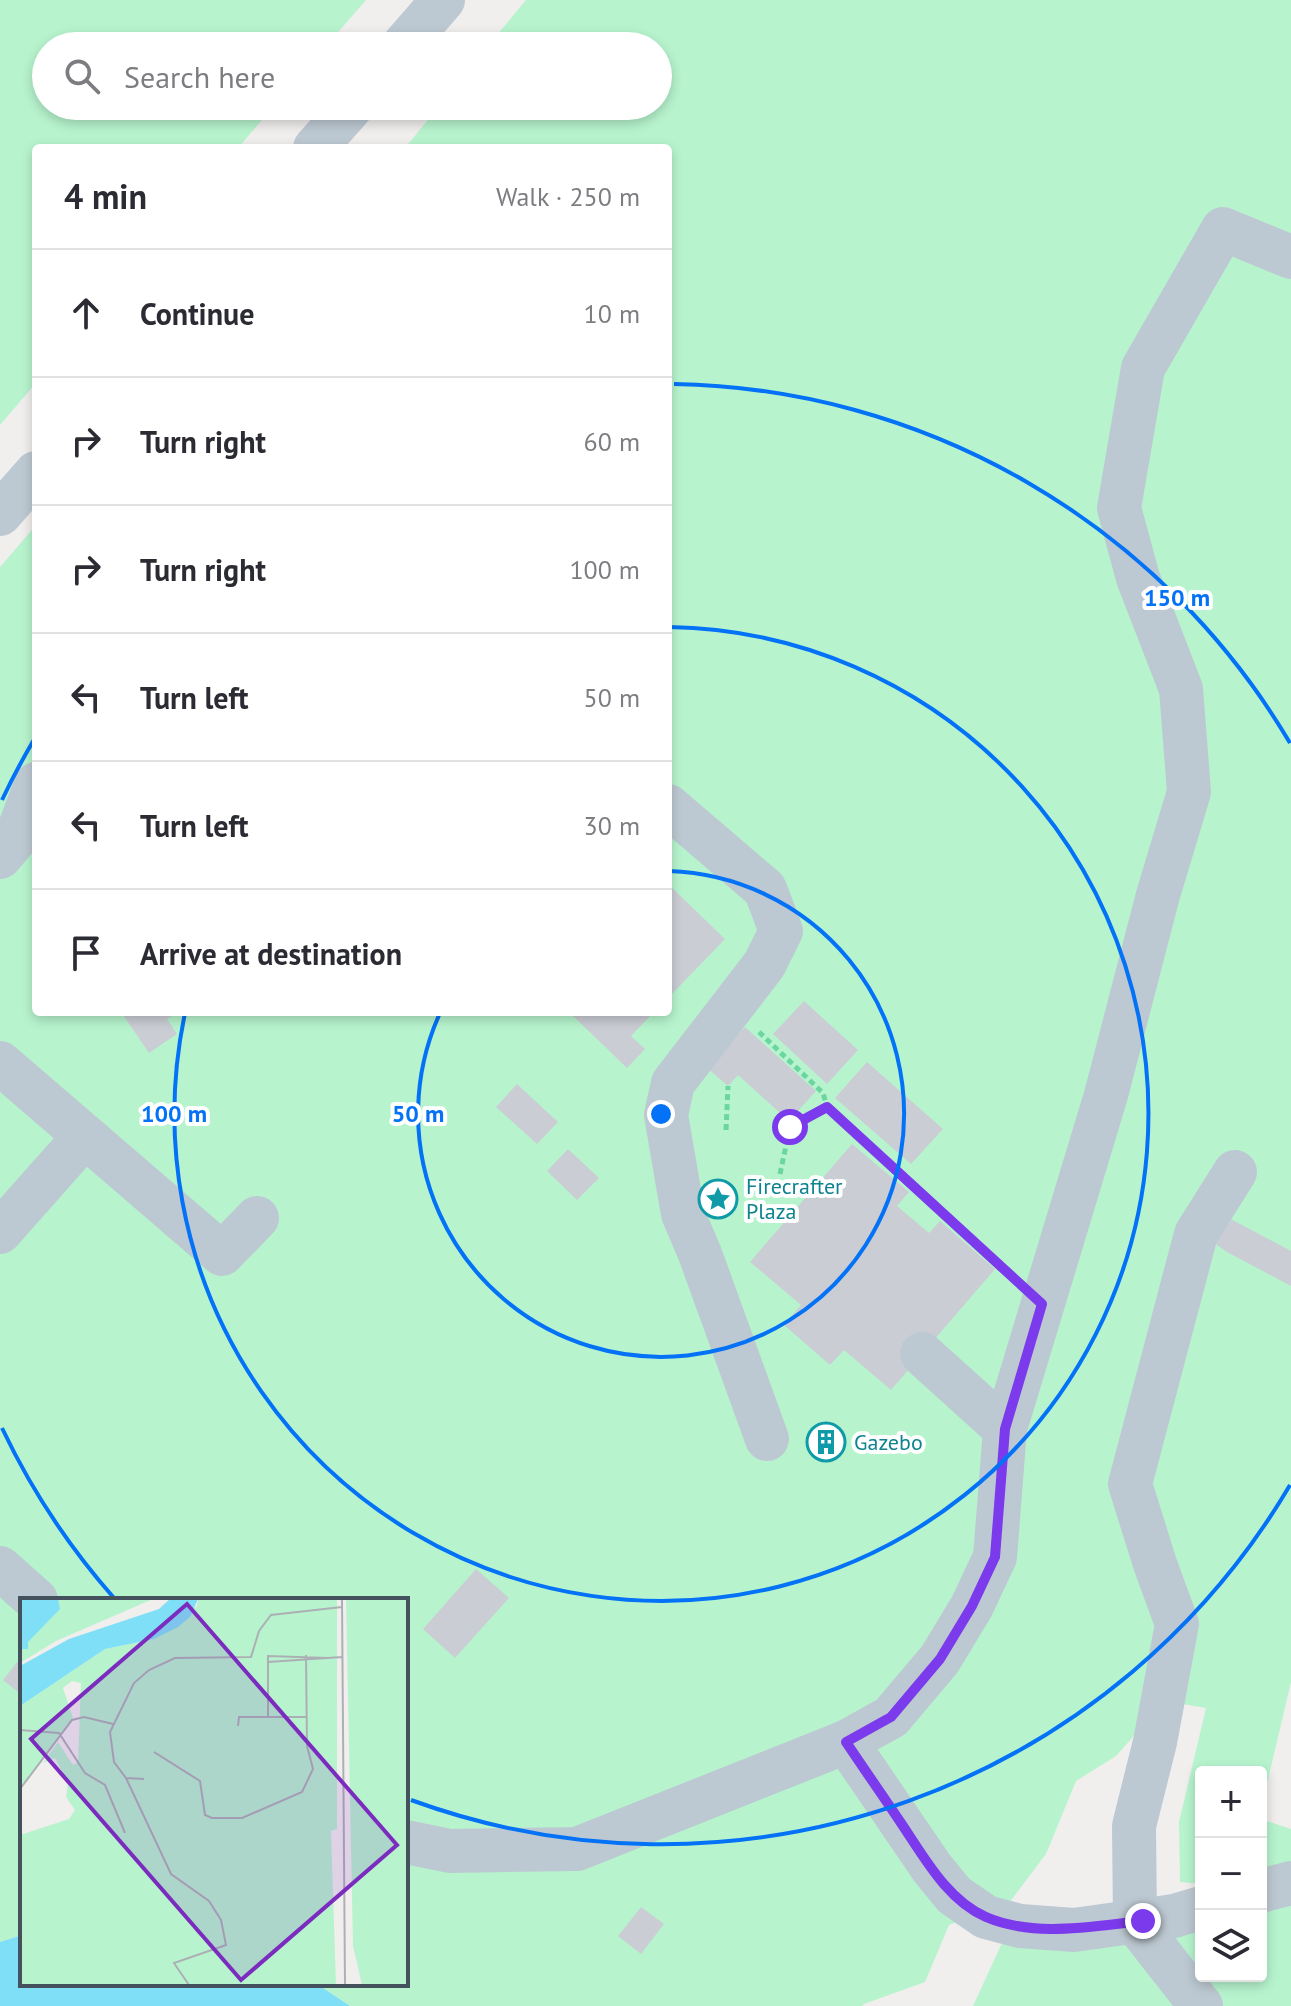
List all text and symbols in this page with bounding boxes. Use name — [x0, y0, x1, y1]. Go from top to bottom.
search box — [32, 32, 672, 120]
icon: search — [60, 54, 104, 98]
text: Search here — [124, 57, 275, 96]
text: 4 min — [64, 174, 147, 218]
text: Walk · 250 m — [496, 180, 640, 213]
icon: ahead — [64, 291, 108, 335]
text: Continue — [140, 294, 254, 333]
text: 10 m — [584, 297, 640, 330]
icon: right — [64, 419, 108, 463]
text: Turn right — [140, 422, 266, 461]
text: 60 m — [584, 425, 640, 458]
icon: right — [64, 547, 108, 591]
text: Turn right — [140, 550, 266, 589]
text: 100 m — [569, 553, 640, 586]
text: 150 m — [1144, 582, 1210, 613]
icon: left — [64, 675, 108, 719]
text: Turn left — [140, 678, 248, 717]
text: 50 m — [584, 681, 640, 714]
icon: left — [64, 803, 108, 847]
text: Turn left — [140, 806, 248, 845]
text: 30 m — [584, 809, 640, 842]
icon: arrive — [64, 931, 108, 975]
text: Arrive at destination — [140, 934, 402, 973]
text: 100 m — [141, 1098, 207, 1129]
text: 50 m — [392, 1098, 444, 1129]
centre of rings — [647, 1100, 675, 1128]
route start — [772, 1109, 808, 1145]
place label: Firecrafter Plaza — [746, 1172, 843, 1225]
place icon: Firecrafter Plaza — [697, 1178, 739, 1220]
building icon: Gazebo — [805, 1421, 847, 1463]
place label: Gazebo — [854, 1428, 923, 1456]
inset map — [20, 1598, 408, 1986]
map controls — [1195, 1766, 1267, 1982]
button: + — [1195, 1766, 1267, 1838]
button: − — [1195, 1838, 1267, 1910]
route end — [1125, 1903, 1161, 1939]
button: layers — [1195, 1910, 1267, 1982]

